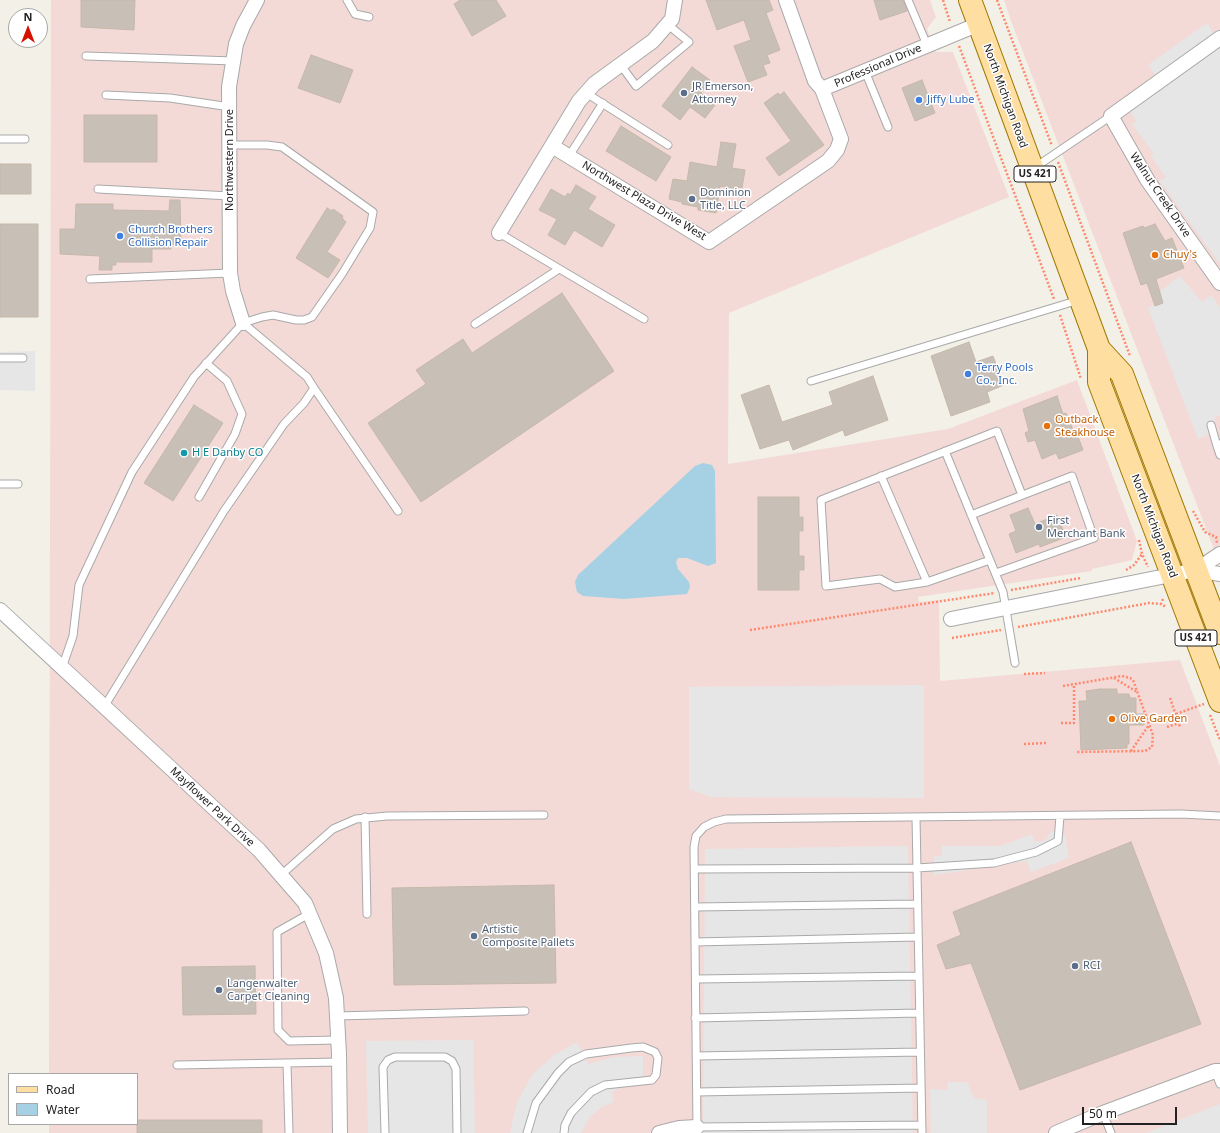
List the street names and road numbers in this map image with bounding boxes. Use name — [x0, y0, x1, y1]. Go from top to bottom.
street label: Professional Drive — [832, 42, 924, 90]
street label: North Michigan Road — [980, 42, 1030, 150]
street label: Northwestern Drive — [223, 109, 237, 211]
street label: Walnut Creek Drive — [1127, 150, 1193, 240]
street label: Northwest Plaza Drive West — [579, 159, 709, 243]
road number: US 421 — [1014, 166, 1056, 182]
street label: North Michigan Road — [1128, 472, 1180, 580]
road number: US 421 — [1175, 630, 1217, 646]
street label: Mayflower Park Drive — [167, 765, 257, 849]

